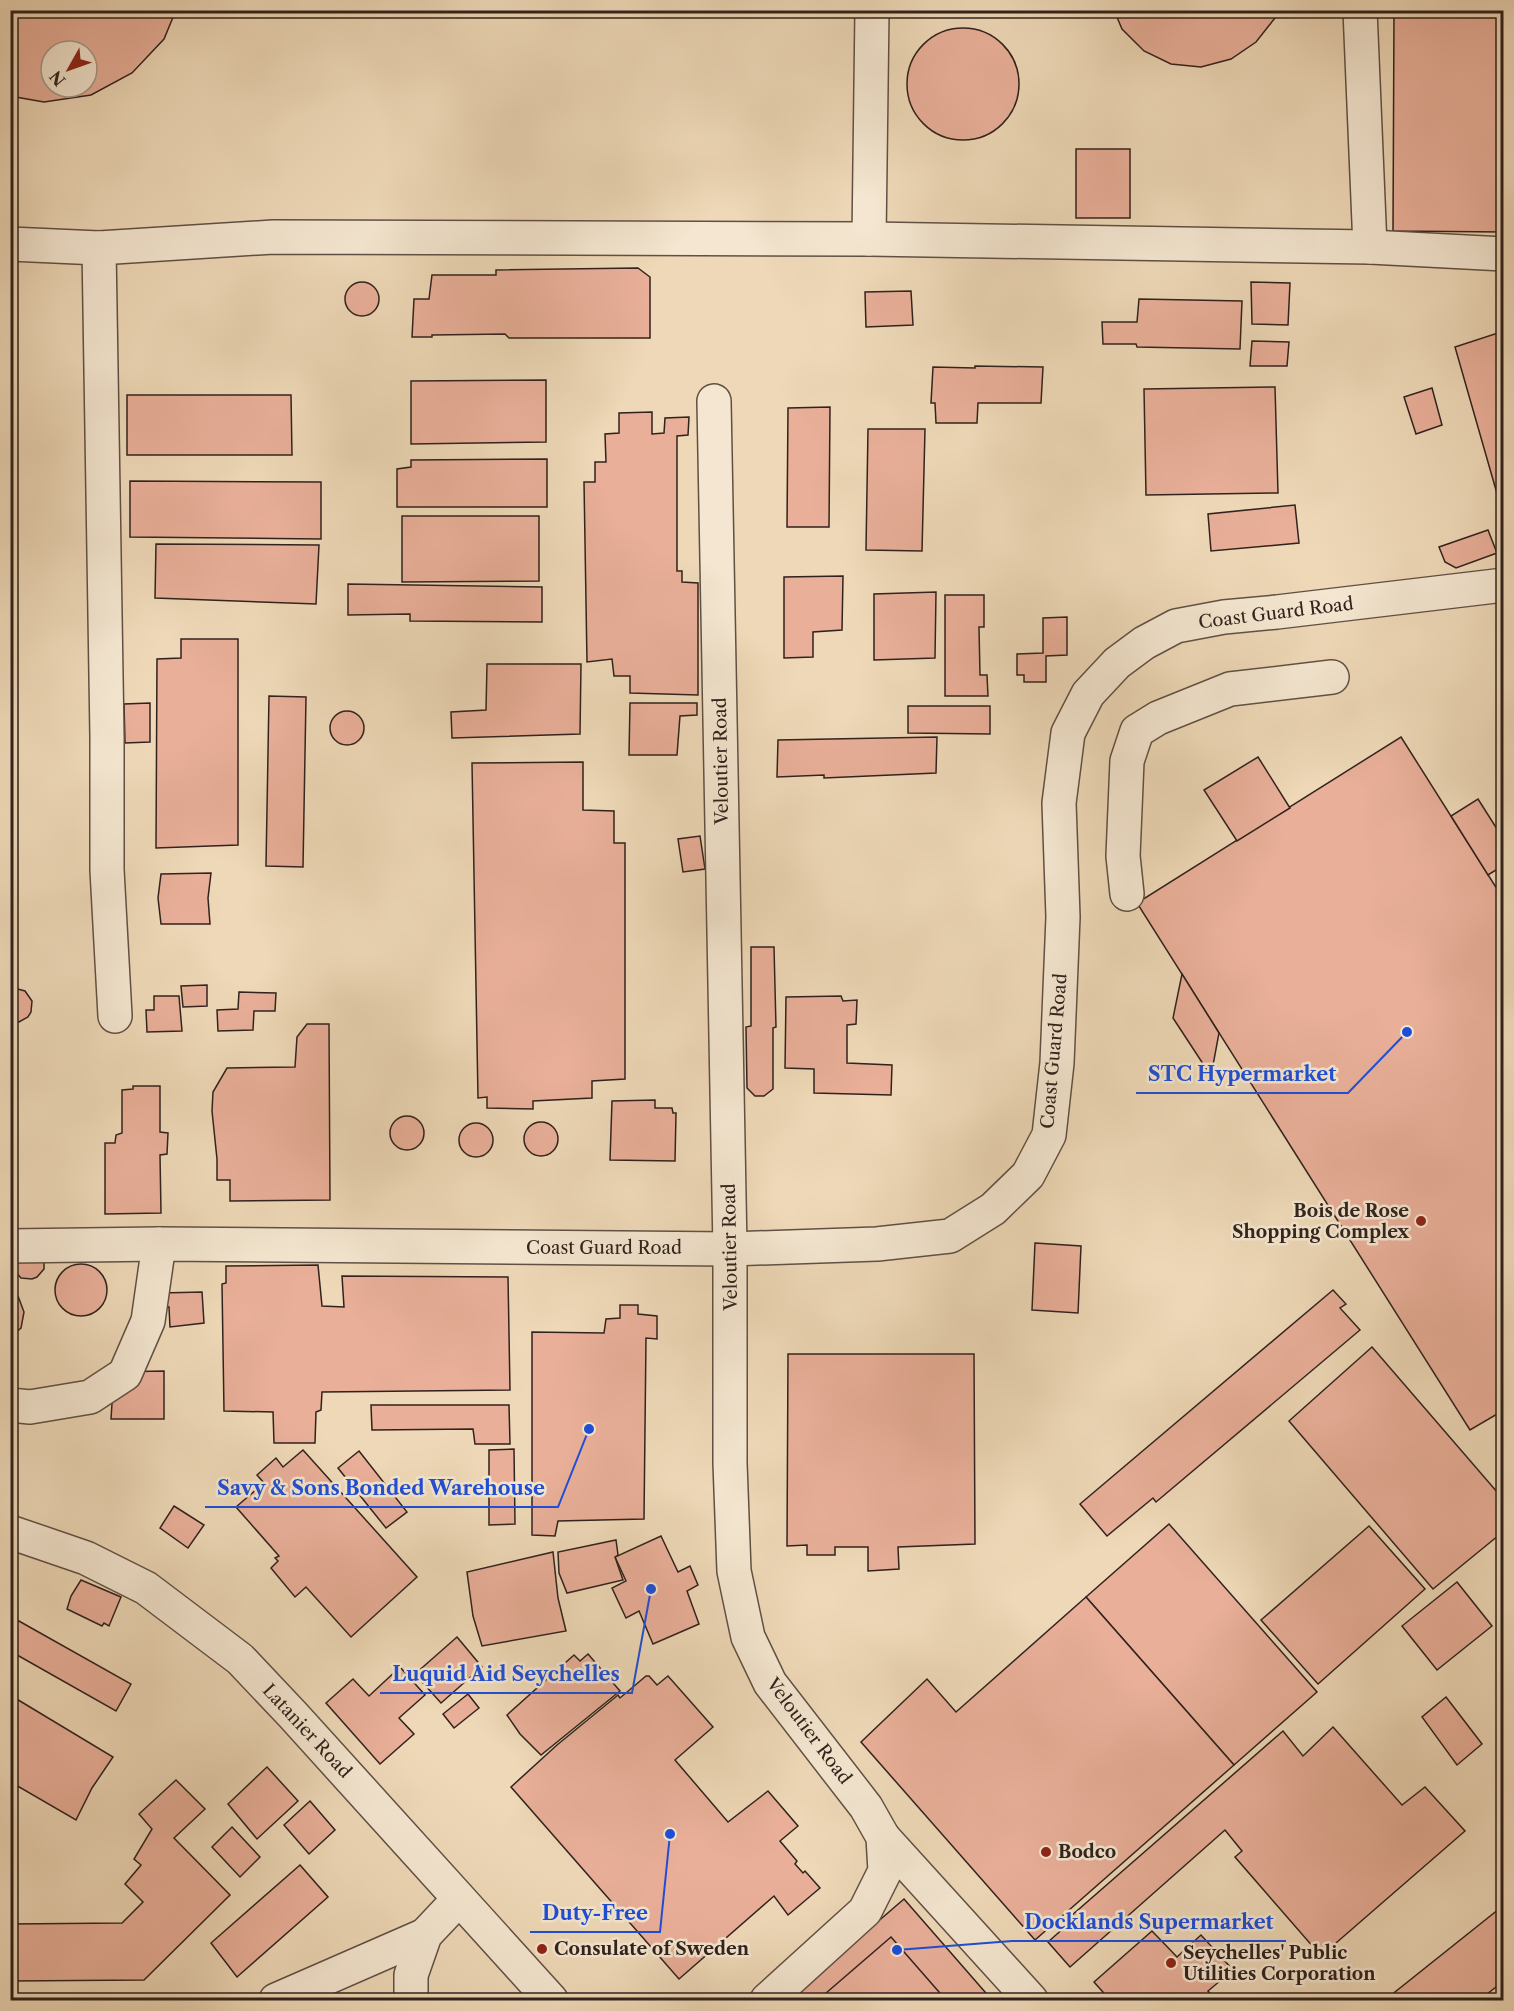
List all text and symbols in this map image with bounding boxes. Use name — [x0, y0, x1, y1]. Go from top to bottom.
north arrow — [39, 39, 99, 99]
text: N — [45, 67, 70, 90]
street label: Coast Guard Road — [1197, 593, 1355, 633]
street label: Veloutier Road — [709, 697, 733, 826]
street label: Coast Guard Road — [1036, 972, 1072, 1130]
callout: STC Hypermarket — [1136, 1055, 1348, 1093]
text: STC Hypermarket — [1148, 1062, 1336, 1086]
street label: Veloutier Road — [718, 1183, 742, 1312]
place label: Bois de Rose Shopping Complex — [1232, 1200, 1409, 1243]
marker: Bois de Rose Shopping Complex — [1414, 1214, 1428, 1228]
street label: Coast Guard Road — [526, 1237, 682, 1259]
callout: Savy & Sons Bonded Warehouse — [205, 1469, 558, 1507]
text: Savy & Sons Bonded Warehouse — [217, 1476, 545, 1500]
callout: Luquid Aid Seychelles — [380, 1655, 632, 1693]
text: Luquid Aid Seychelles — [392, 1662, 620, 1686]
street label: Veloutier Road — [761, 1673, 856, 1789]
street label: Latanier Road — [258, 1679, 356, 1783]
place label: Bodco — [1058, 1841, 1116, 1863]
marker: Bodco — [1039, 1845, 1053, 1859]
callout: Duty-Free — [530, 1894, 660, 1932]
text: Duty-Free — [542, 1901, 648, 1925]
callout: Docklands Supermarket — [1012, 1903, 1286, 1941]
text: Docklands Supermarket — [1024, 1910, 1274, 1934]
place label: Consulate of Sweden — [554, 1938, 750, 1960]
marker: Consulate of Sweden — [535, 1942, 549, 1956]
place label: Seychelles' Public Utilities Corporation — [1183, 1942, 1376, 1985]
marker: Seychelles' Public Utilities Corporation — [1164, 1956, 1178, 1970]

